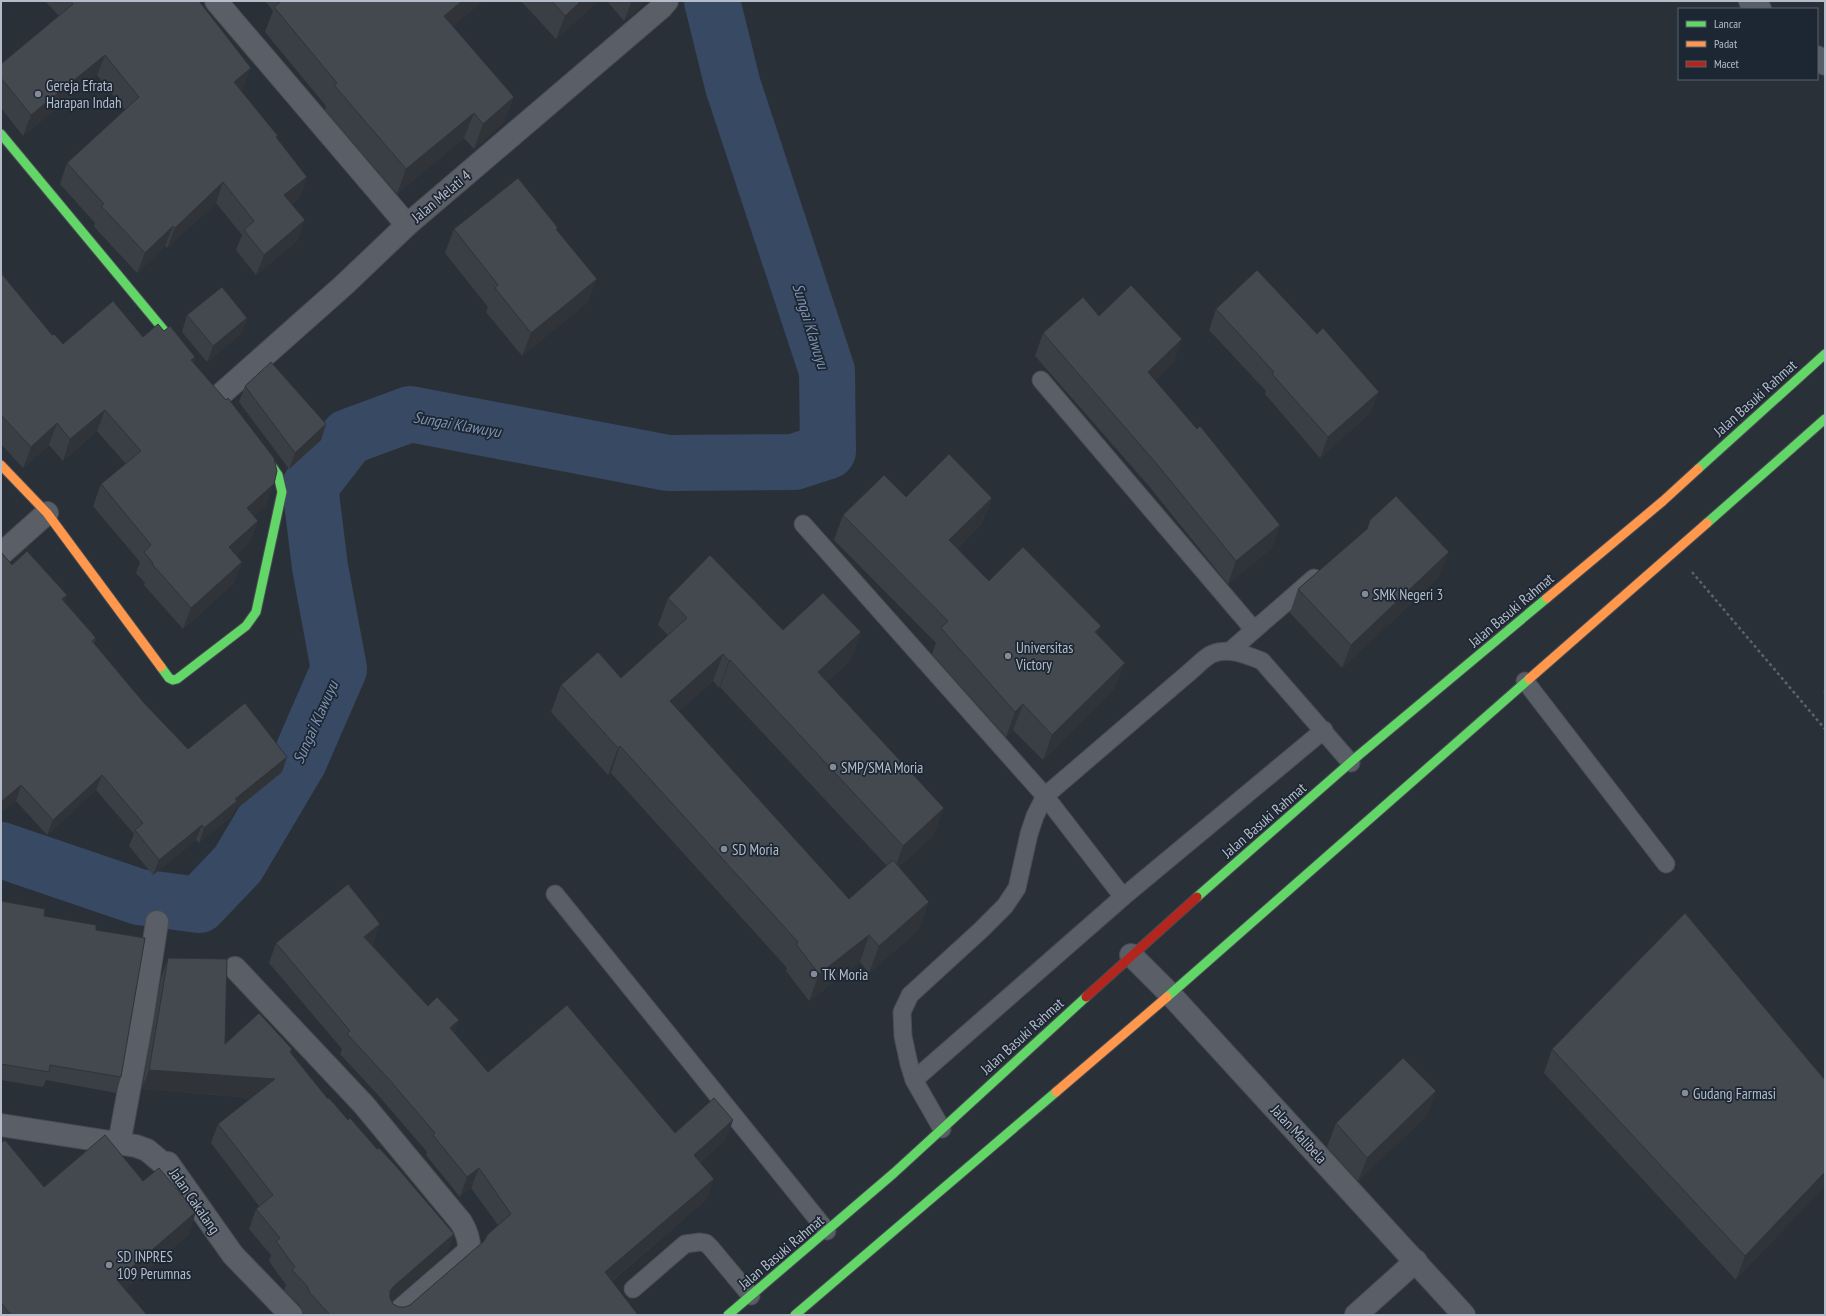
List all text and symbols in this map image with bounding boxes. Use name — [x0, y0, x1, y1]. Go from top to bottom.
legend — [1678, 8, 1818, 80]
text: Lancar — [1714, 16, 1742, 31]
text: Padat — [1714, 36, 1738, 51]
text: Macet — [1714, 56, 1739, 71]
place label: Gereja Efrata Harapan Indah — [46, 76, 122, 112]
marker: Gereja Efrata Harapan Indah — [33, 89, 43, 99]
street label: Jalan Melati 4 — [407, 166, 475, 227]
water label: Sungai Klawuyu — [789, 281, 834, 372]
street label: Jalan Basuki Rahmat — [1709, 356, 1801, 441]
water label: Sungai Klawuyu — [412, 406, 503, 442]
street label: Jalan Basuki Rahmat — [1464, 569, 1558, 652]
place label: SMK Negeri 3 — [1373, 585, 1443, 604]
marker: SMK Negeri 3 — [1360, 589, 1370, 599]
place label: Universitas Victory — [1015, 638, 1073, 674]
marker: Universitas Victory — [1003, 651, 1013, 661]
water label: Sungai Klawuyu — [288, 677, 343, 766]
place label: SMP/SMA Moria — [841, 758, 923, 777]
marker: SMP/SMA Moria — [828, 762, 838, 772]
street label: Jalan Basuki Rahmat — [1217, 778, 1310, 862]
place label: SD Moria — [732, 840, 779, 859]
marker: SD Moria — [719, 844, 729, 854]
place label: TK Moria — [822, 965, 868, 984]
marker: TK Moria — [809, 969, 819, 979]
street label: Jalan Basuki Rahmat — [976, 994, 1068, 1079]
place label: Gudang Farmasi — [1693, 1084, 1776, 1103]
marker: Gudang Farmasi — [1680, 1088, 1690, 1098]
street label: Jalan Malibela — [1266, 1100, 1331, 1167]
street label: Jalan Cakalang — [165, 1164, 225, 1238]
street label: Jalan Basuki Rahmat — [734, 1211, 828, 1294]
place label: SD INPRES 109 Perumnas — [117, 1247, 191, 1283]
marker: SD INPRES 109 Perumnas — [104, 1260, 114, 1270]

